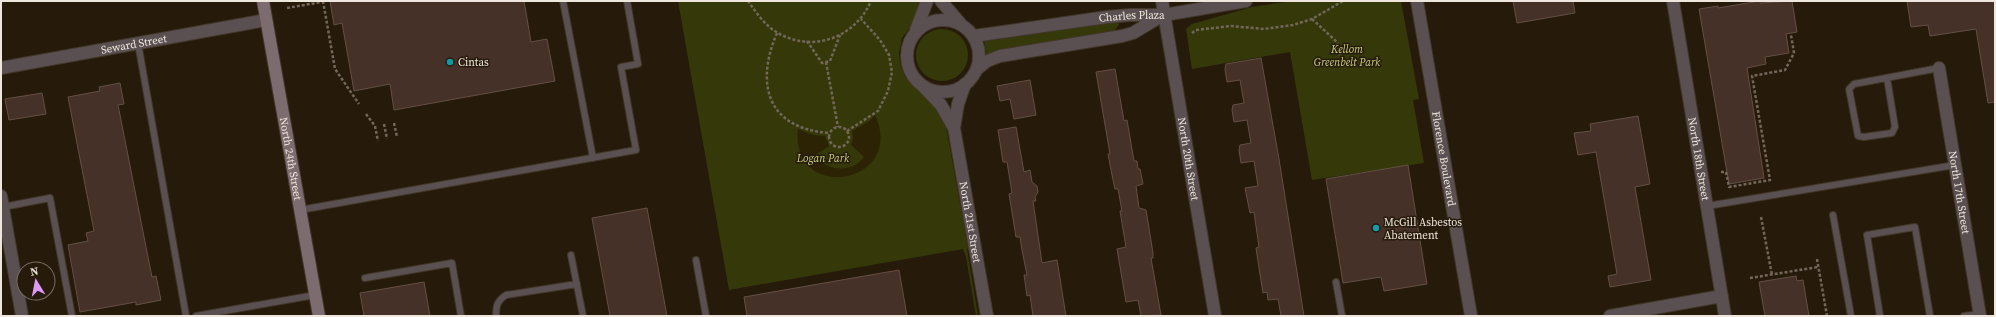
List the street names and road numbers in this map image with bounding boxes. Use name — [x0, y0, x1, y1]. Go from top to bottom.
street label: Charles Plaza — [1098, 8, 1165, 26]
street label: Seward Street — [100, 31, 169, 58]
street label: Florence Boulevard — [1428, 110, 1459, 208]
street label: North 24th Street — [276, 116, 305, 202]
street label: North 20th Street — [1174, 116, 1202, 202]
street label: North 18th Street — [1684, 116, 1713, 202]
street label: North 17th Street — [1945, 150, 1973, 235]
street label: North 21st Street — [956, 180, 985, 264]

